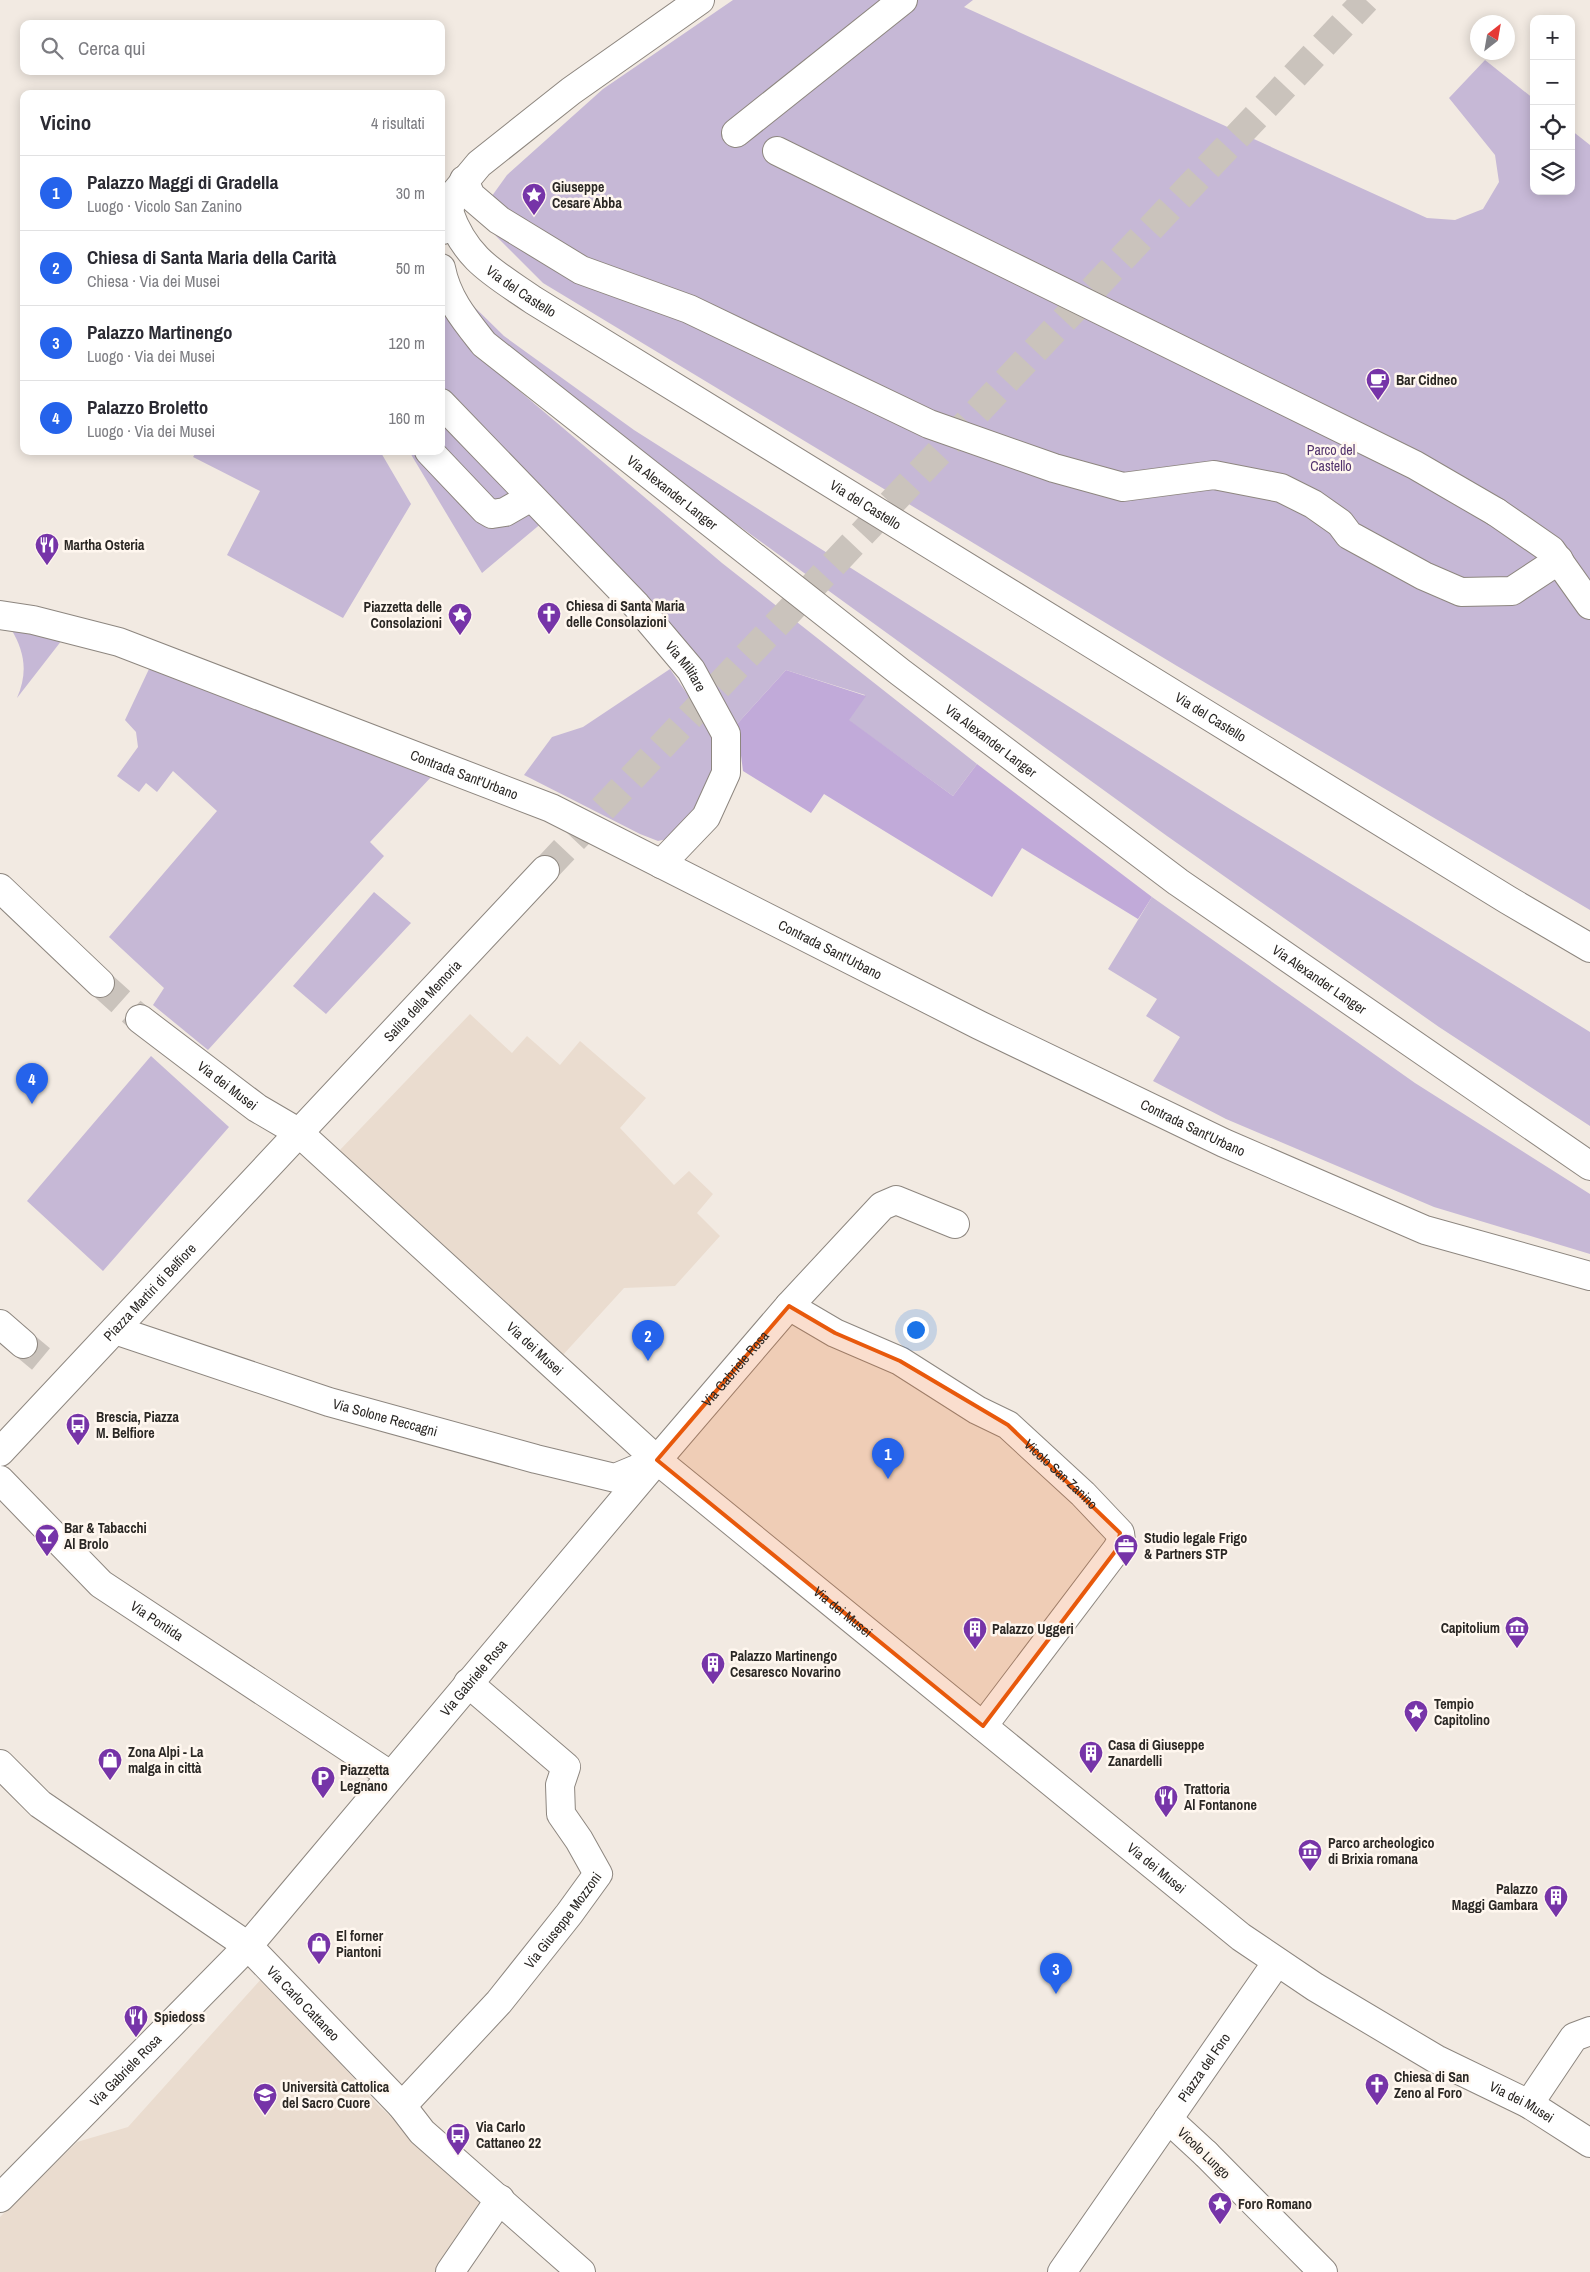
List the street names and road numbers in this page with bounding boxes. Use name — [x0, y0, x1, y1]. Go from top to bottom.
street label: Via del Castello — [483, 262, 560, 321]
street label: Via Alexander Langer — [623, 451, 721, 534]
street label: Via del Castello — [827, 476, 905, 533]
street label: Via Militare — [661, 637, 710, 695]
street label: Via del Castello — [1172, 688, 1249, 746]
street label: Via Alexander Langer — [941, 700, 1041, 781]
street label: Contrada Sant'Urbano — [408, 746, 521, 804]
street label: Contrada Sant'Urbano — [775, 916, 885, 983]
street label: Via Alexander Langer — [1269, 941, 1370, 1018]
street label: Salita della Memoria — [380, 956, 465, 1046]
street label: Via dei Musei — [194, 1057, 261, 1114]
street label: Contrada Sant'Urbano — [1137, 1095, 1248, 1160]
street label: Piazza Martiri di Belfiore — [100, 1240, 200, 1345]
street label: Via dei Musei — [503, 1318, 567, 1379]
street label: Via Gabriele Rosa — [698, 1327, 773, 1410]
street label: Via Solone Reccagni — [331, 1394, 439, 1440]
street label: Vicolo San Zanino — [1020, 1435, 1102, 1513]
street label: Via dei Musei — [810, 1582, 876, 1641]
street label: Via Pontida — [127, 1597, 187, 1645]
street label: Via Gabriele Rosa — [436, 1636, 511, 1720]
street label: Via dei Musei — [1123, 1839, 1190, 1897]
street label: Via Giuseppe Mozzoni — [520, 1868, 605, 1972]
street label: Via Carlo Cattaneo — [263, 1962, 344, 2045]
street label: Piazza del Foro — [1174, 2029, 1234, 2105]
street label: Via Gabriele Rosa — [86, 2030, 166, 2110]
street label: Via dei Musei — [1487, 2077, 1557, 2127]
street label: Vicolo Lungo — [1174, 2123, 1234, 2183]

